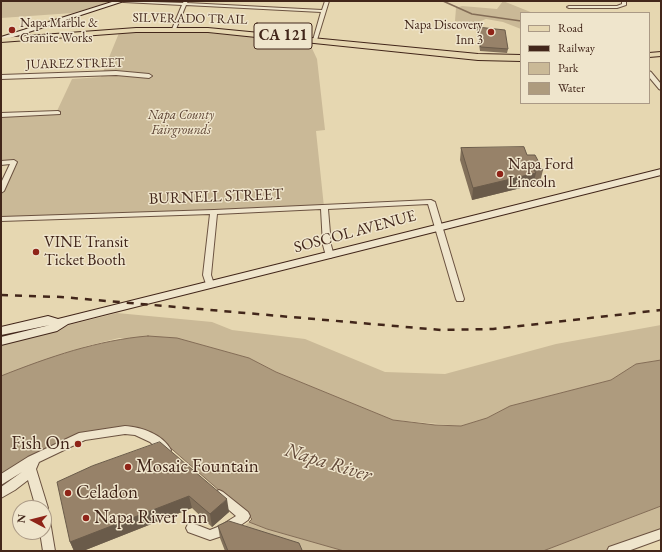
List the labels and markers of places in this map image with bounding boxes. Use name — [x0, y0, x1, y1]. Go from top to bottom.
place label: Napa Marble & Granite Works — [20, 15, 98, 46]
place label: Napa Discovery Inn 3 — [404, 17, 483, 48]
marker: Napa Marble & Granite Works — [7, 25, 17, 35]
marker: Napa Discovery Inn 3 — [486, 27, 496, 37]
place label: Napa Ford Lincoln — [508, 155, 574, 193]
marker: Napa Ford Lincoln — [495, 169, 505, 179]
place label: VINE Transit Ticket Booth — [44, 233, 128, 271]
marker: VINE Transit Ticket Booth — [31, 247, 41, 257]
place label: Fish On — [11, 433, 70, 455]
marker: Fish On — [73, 439, 83, 449]
place label: Mosaic Fountain — [136, 456, 259, 478]
marker: Mosaic Fountain — [123, 462, 133, 472]
place label: Celadon — [76, 482, 138, 504]
marker: Celadon — [63, 488, 73, 498]
place label: Napa River Inn — [94, 507, 208, 529]
marker: Napa River Inn — [81, 513, 91, 523]

